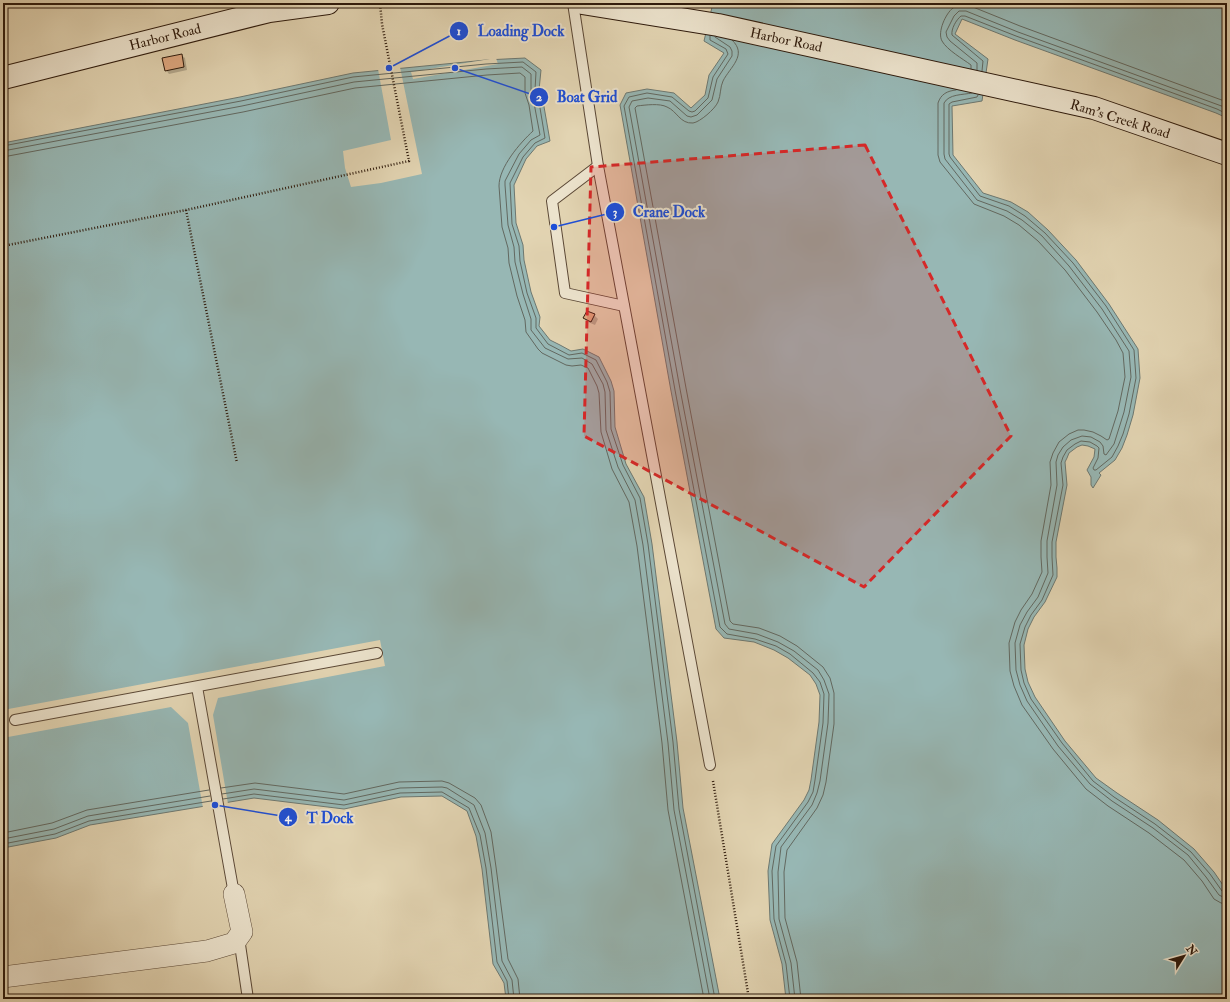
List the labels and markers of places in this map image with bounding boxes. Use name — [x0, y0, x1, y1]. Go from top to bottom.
callout: Loading Dock — [449, 17, 572, 44]
callout: Boat Grid — [529, 84, 626, 111]
callout: Crane Dock — [605, 198, 714, 225]
callout: T Dock — [278, 804, 361, 831]

